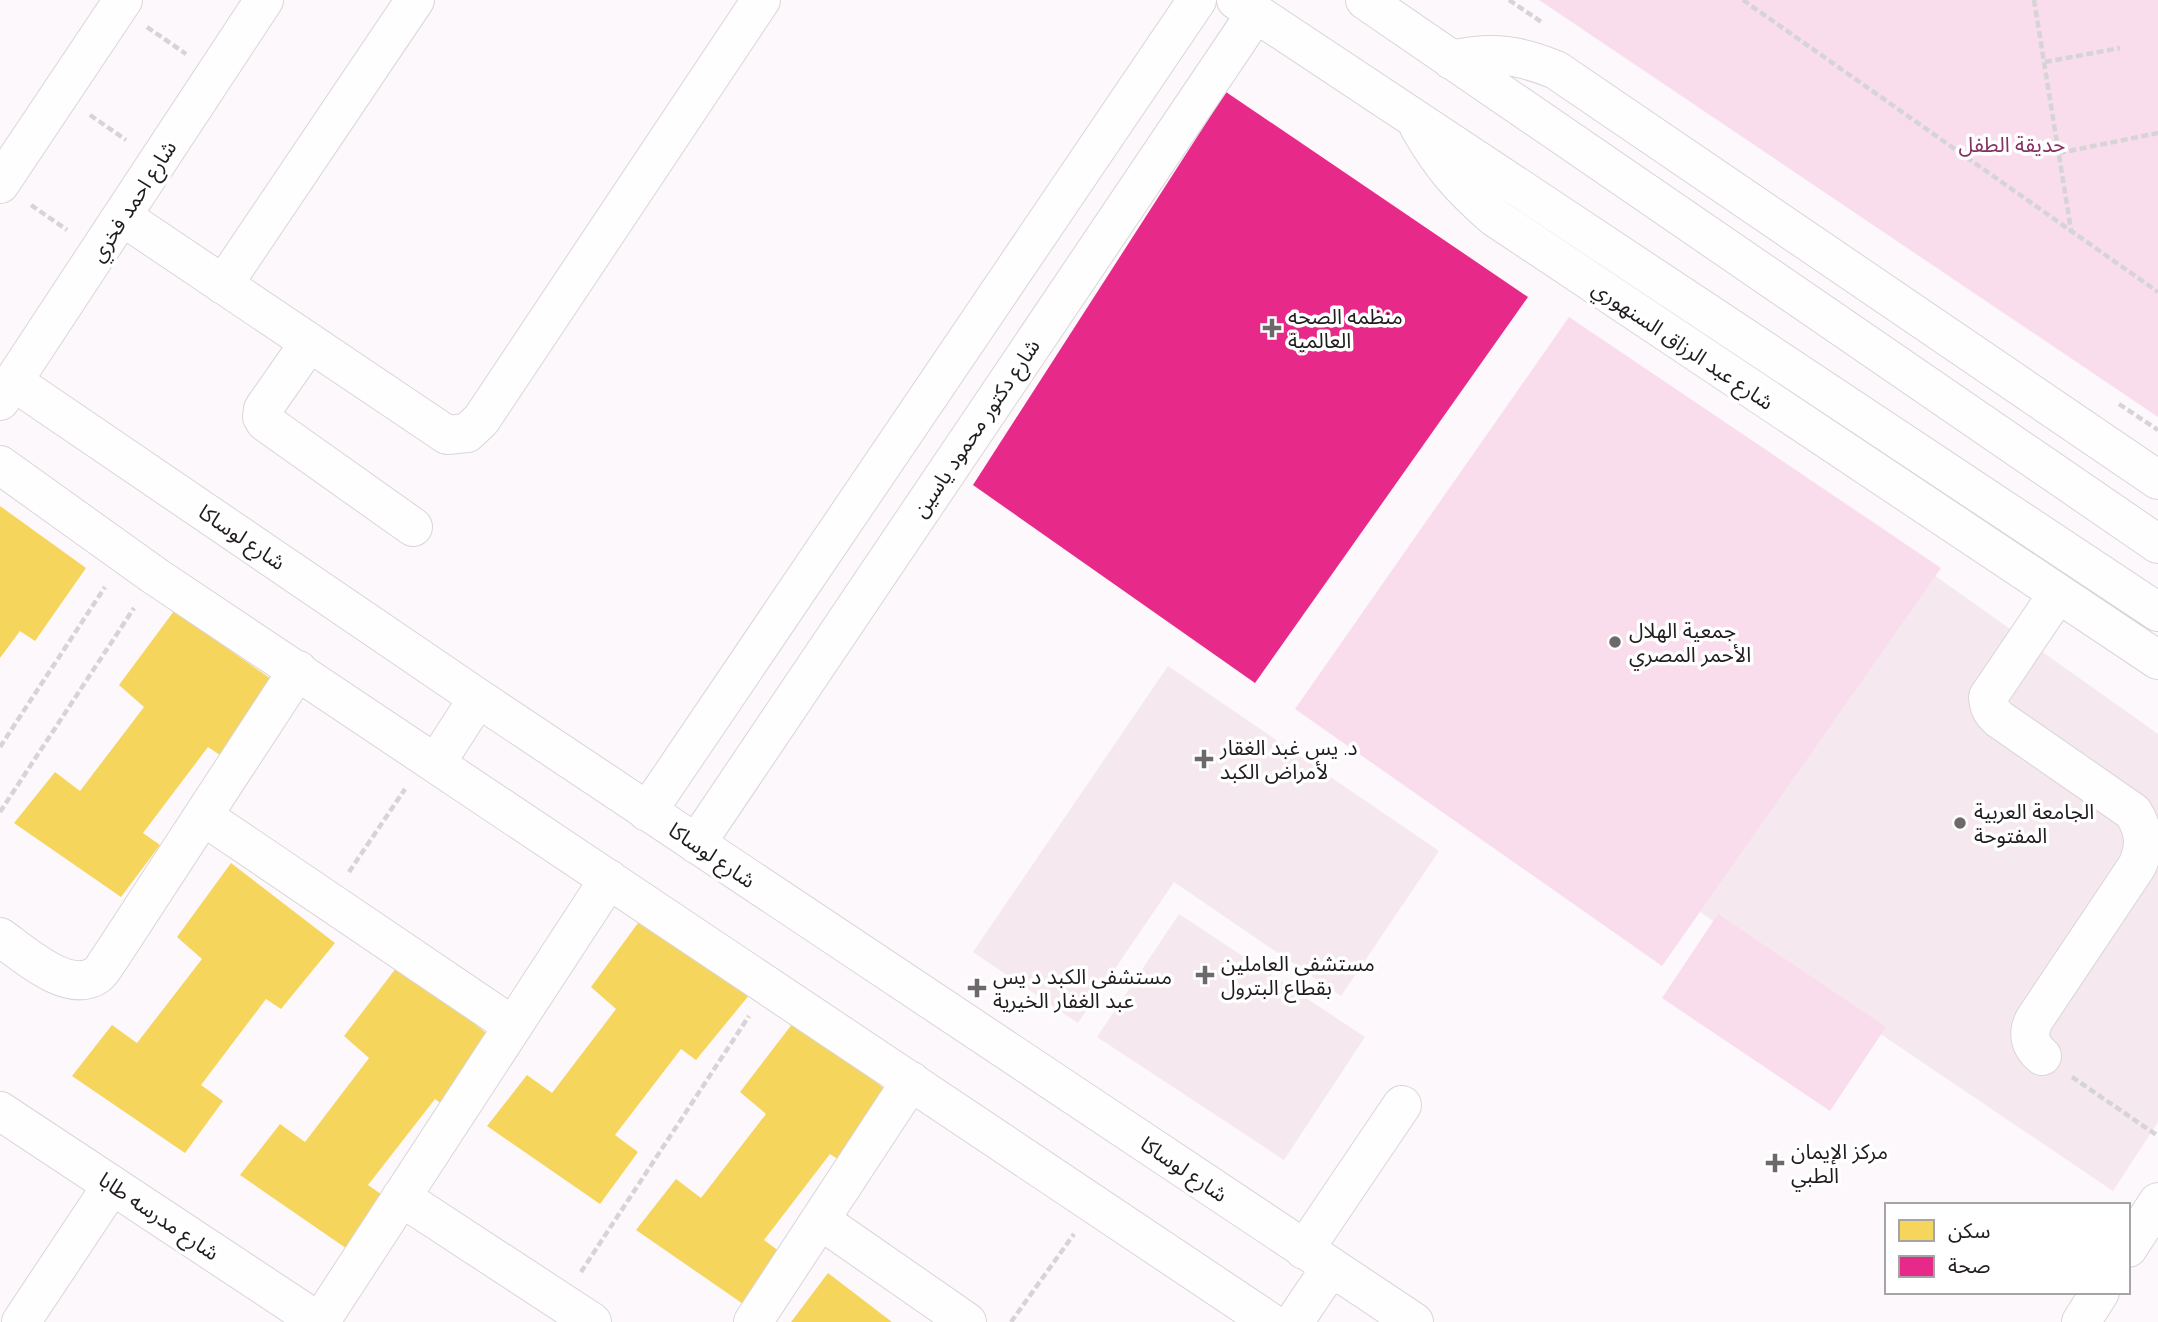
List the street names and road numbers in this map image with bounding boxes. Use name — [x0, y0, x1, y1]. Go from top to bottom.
street label: شارع احمد فخري — [85, 136, 185, 268]
street label: شارع عبد الرزاق السنهوري — [1586, 275, 1778, 418]
street label: شارع دكتور محمود ياسين — [907, 334, 1047, 524]
street label: شارع لوساكا — [192, 499, 290, 578]
street label: شارع لوساكا — [662, 817, 760, 896]
street label: شارع لوساكا — [1134, 1131, 1232, 1210]
street label: شارع مدرسه طابا — [92, 1167, 224, 1268]

